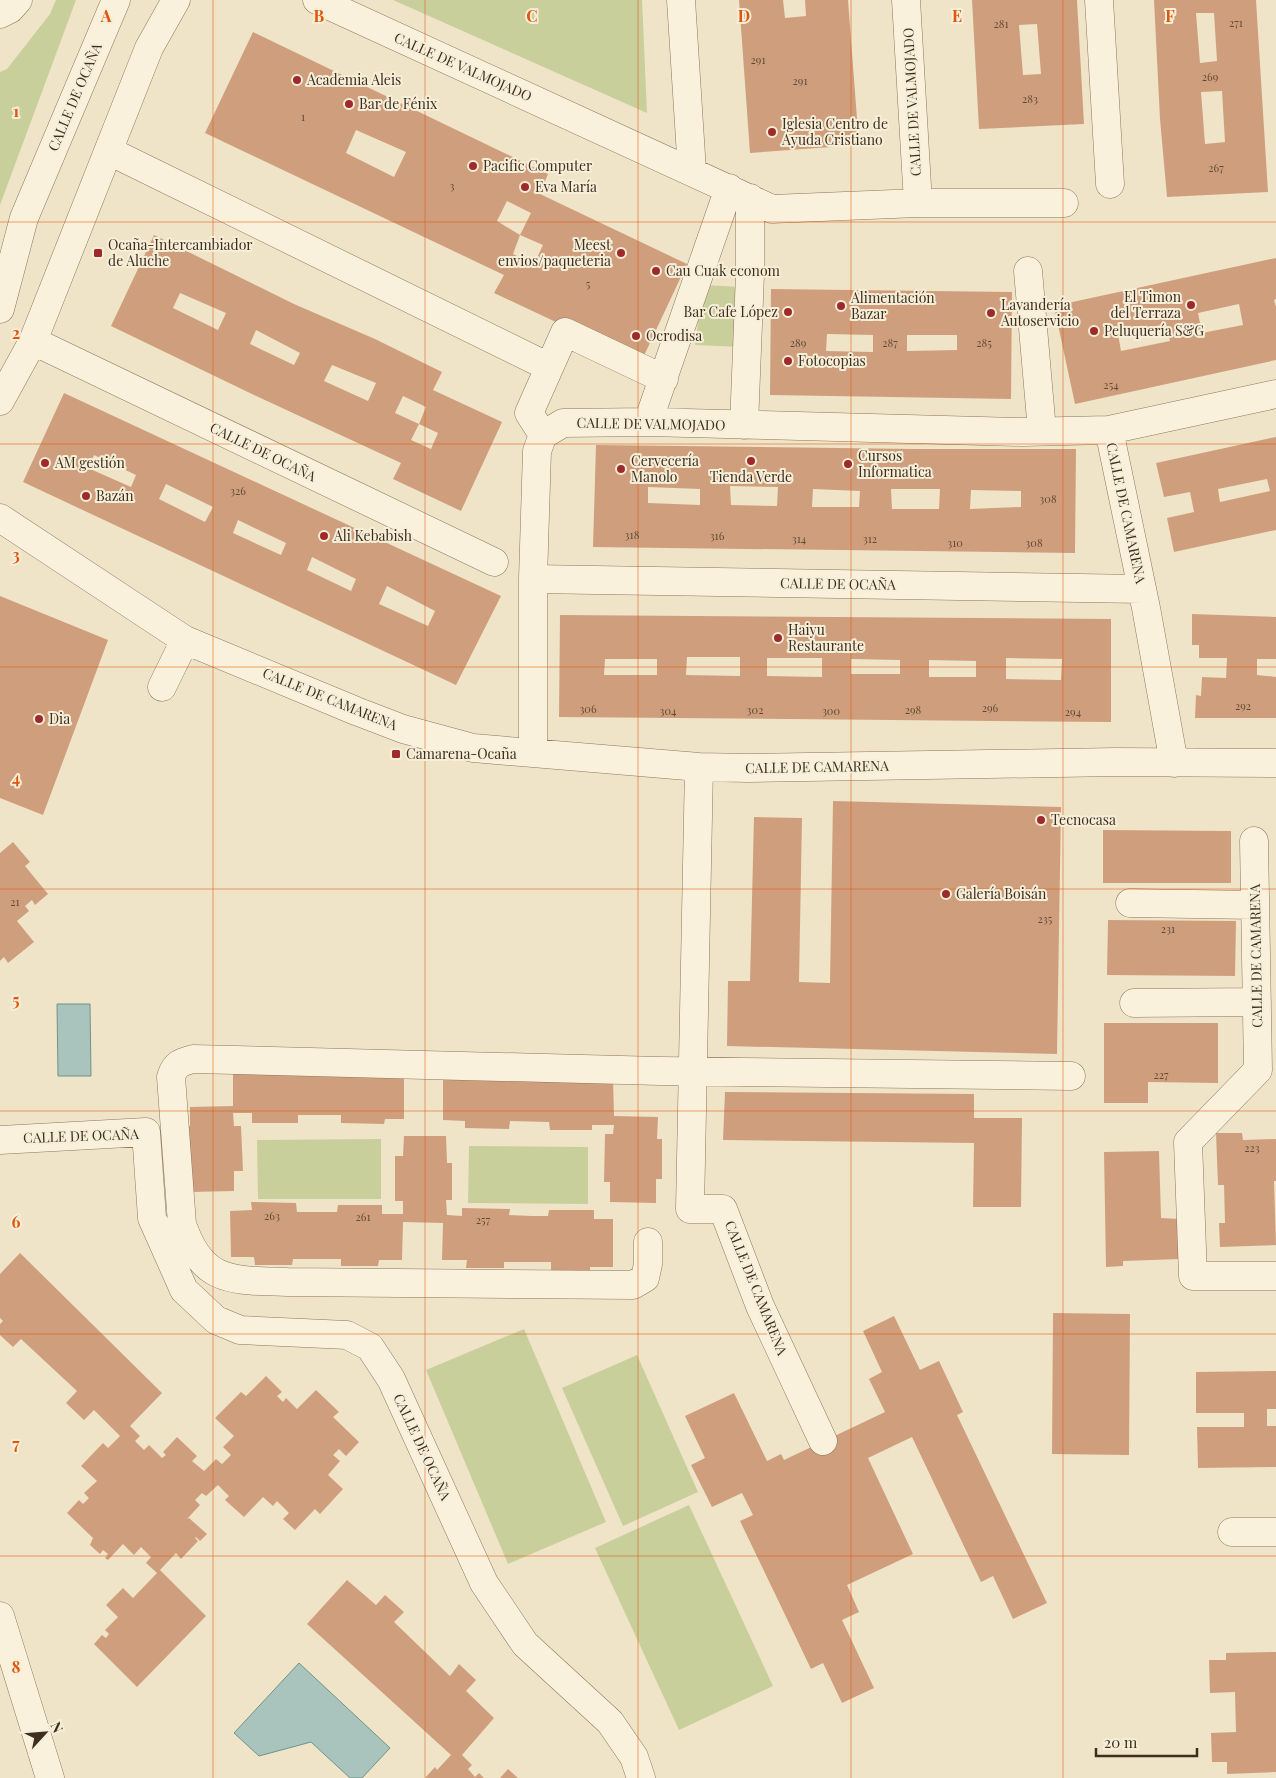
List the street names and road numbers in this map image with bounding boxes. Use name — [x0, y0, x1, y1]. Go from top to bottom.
street label: CALLE DE VALMOJADO — [898, 27, 925, 177]
street label: CALLE DE VALMOJADO — [391, 28, 535, 105]
street label: CALLE DE OCAÑA — [43, 40, 106, 154]
street label: CALLE DE VALMOJADO — [576, 413, 726, 434]
street label: CALLE DE OCAÑA — [207, 418, 320, 486]
street label: CALLE DE CAMARENA — [1102, 441, 1151, 585]
street label: CALLE DE OCAÑA — [780, 573, 896, 594]
street label: CALLE DE CAMARENA — [260, 663, 401, 734]
street label: CALLE DE CAMARENA — [745, 756, 889, 777]
street label: CALLE DE CAMARENA — [1245, 884, 1266, 1028]
street label: CALLE DE OCAÑA — [23, 1124, 139, 1147]
street label: CALLE DE CAMARENA — [721, 1218, 792, 1358]
street label: CALLE DE OCAÑA — [389, 1390, 456, 1503]

